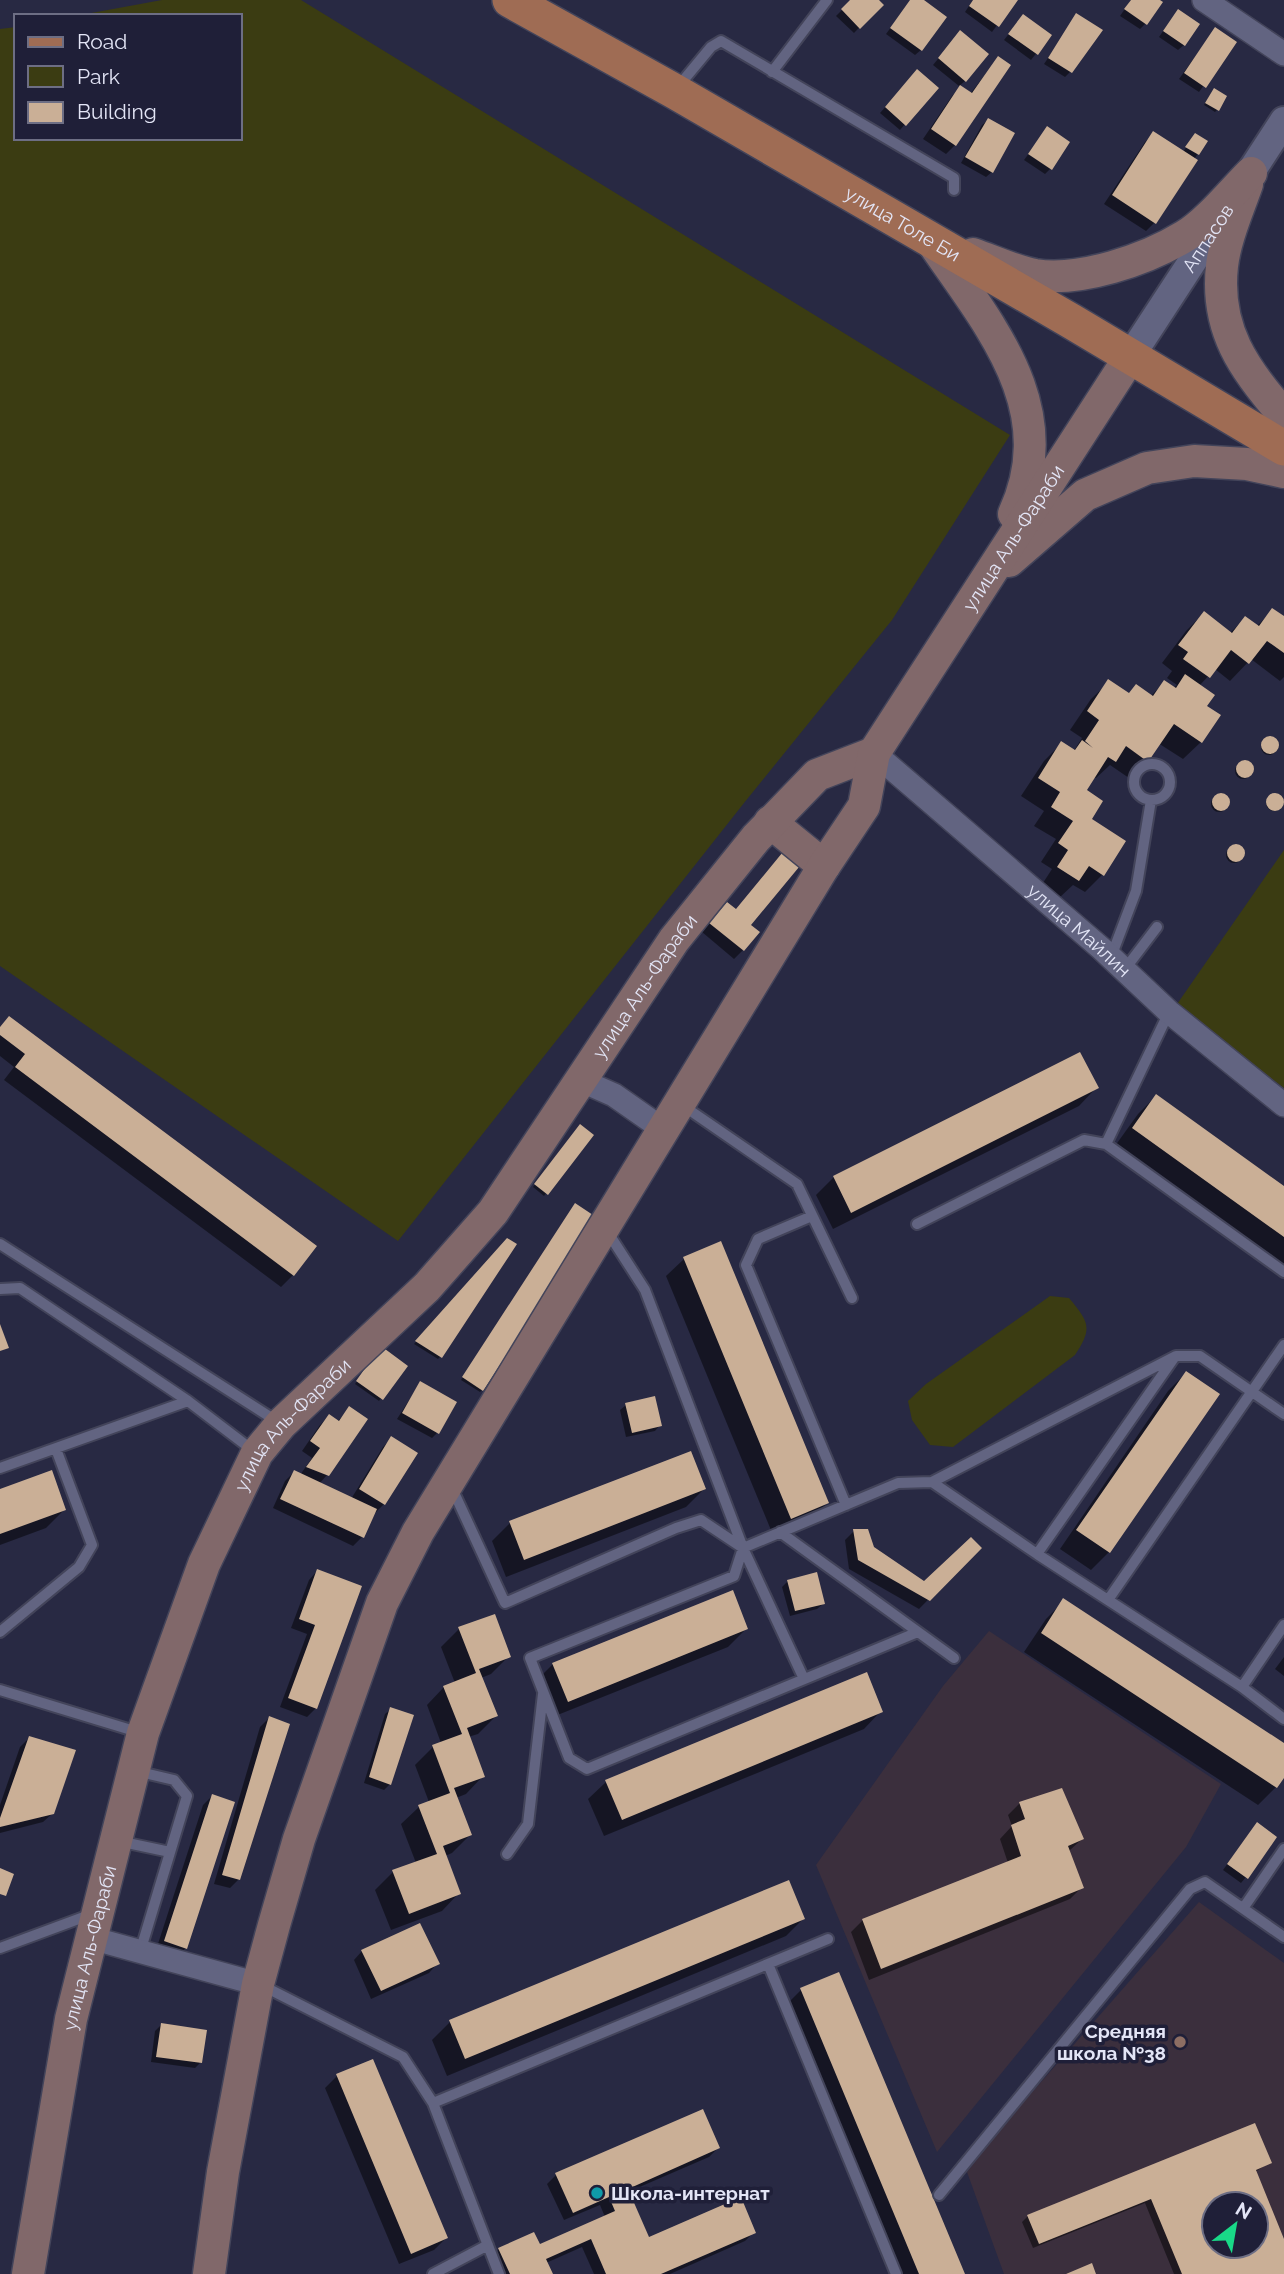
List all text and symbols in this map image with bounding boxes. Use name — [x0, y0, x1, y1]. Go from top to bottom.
legend — [14, 14, 242, 140]
text: Road — [77, 29, 127, 54]
text: Park — [77, 64, 120, 89]
text: Building — [77, 99, 157, 124]
street label: улица Толе Би — [841, 182, 964, 266]
street label: Аппасов — [1177, 200, 1238, 276]
street label: улица Аль-Фараби — [958, 461, 1068, 615]
street label: улица Майлин — [1023, 879, 1135, 981]
street label: улица Аль-Фараби — [588, 910, 701, 1062]
street label: улица Аль-Фараби — [229, 1354, 355, 1495]
street label: улица Аль-Фараби — [58, 1863, 120, 2032]
place label: Средняя школа №38 — [1057, 2020, 1166, 2064]
marker: Средняя школа №38 — [1172, 2034, 1188, 2050]
place label: Школа-интернат — [611, 2182, 770, 2204]
marker: Школа-интернат — [589, 2185, 605, 2201]
north arrow — [1200, 2190, 1270, 2260]
text: N — [1232, 2197, 1256, 2224]

